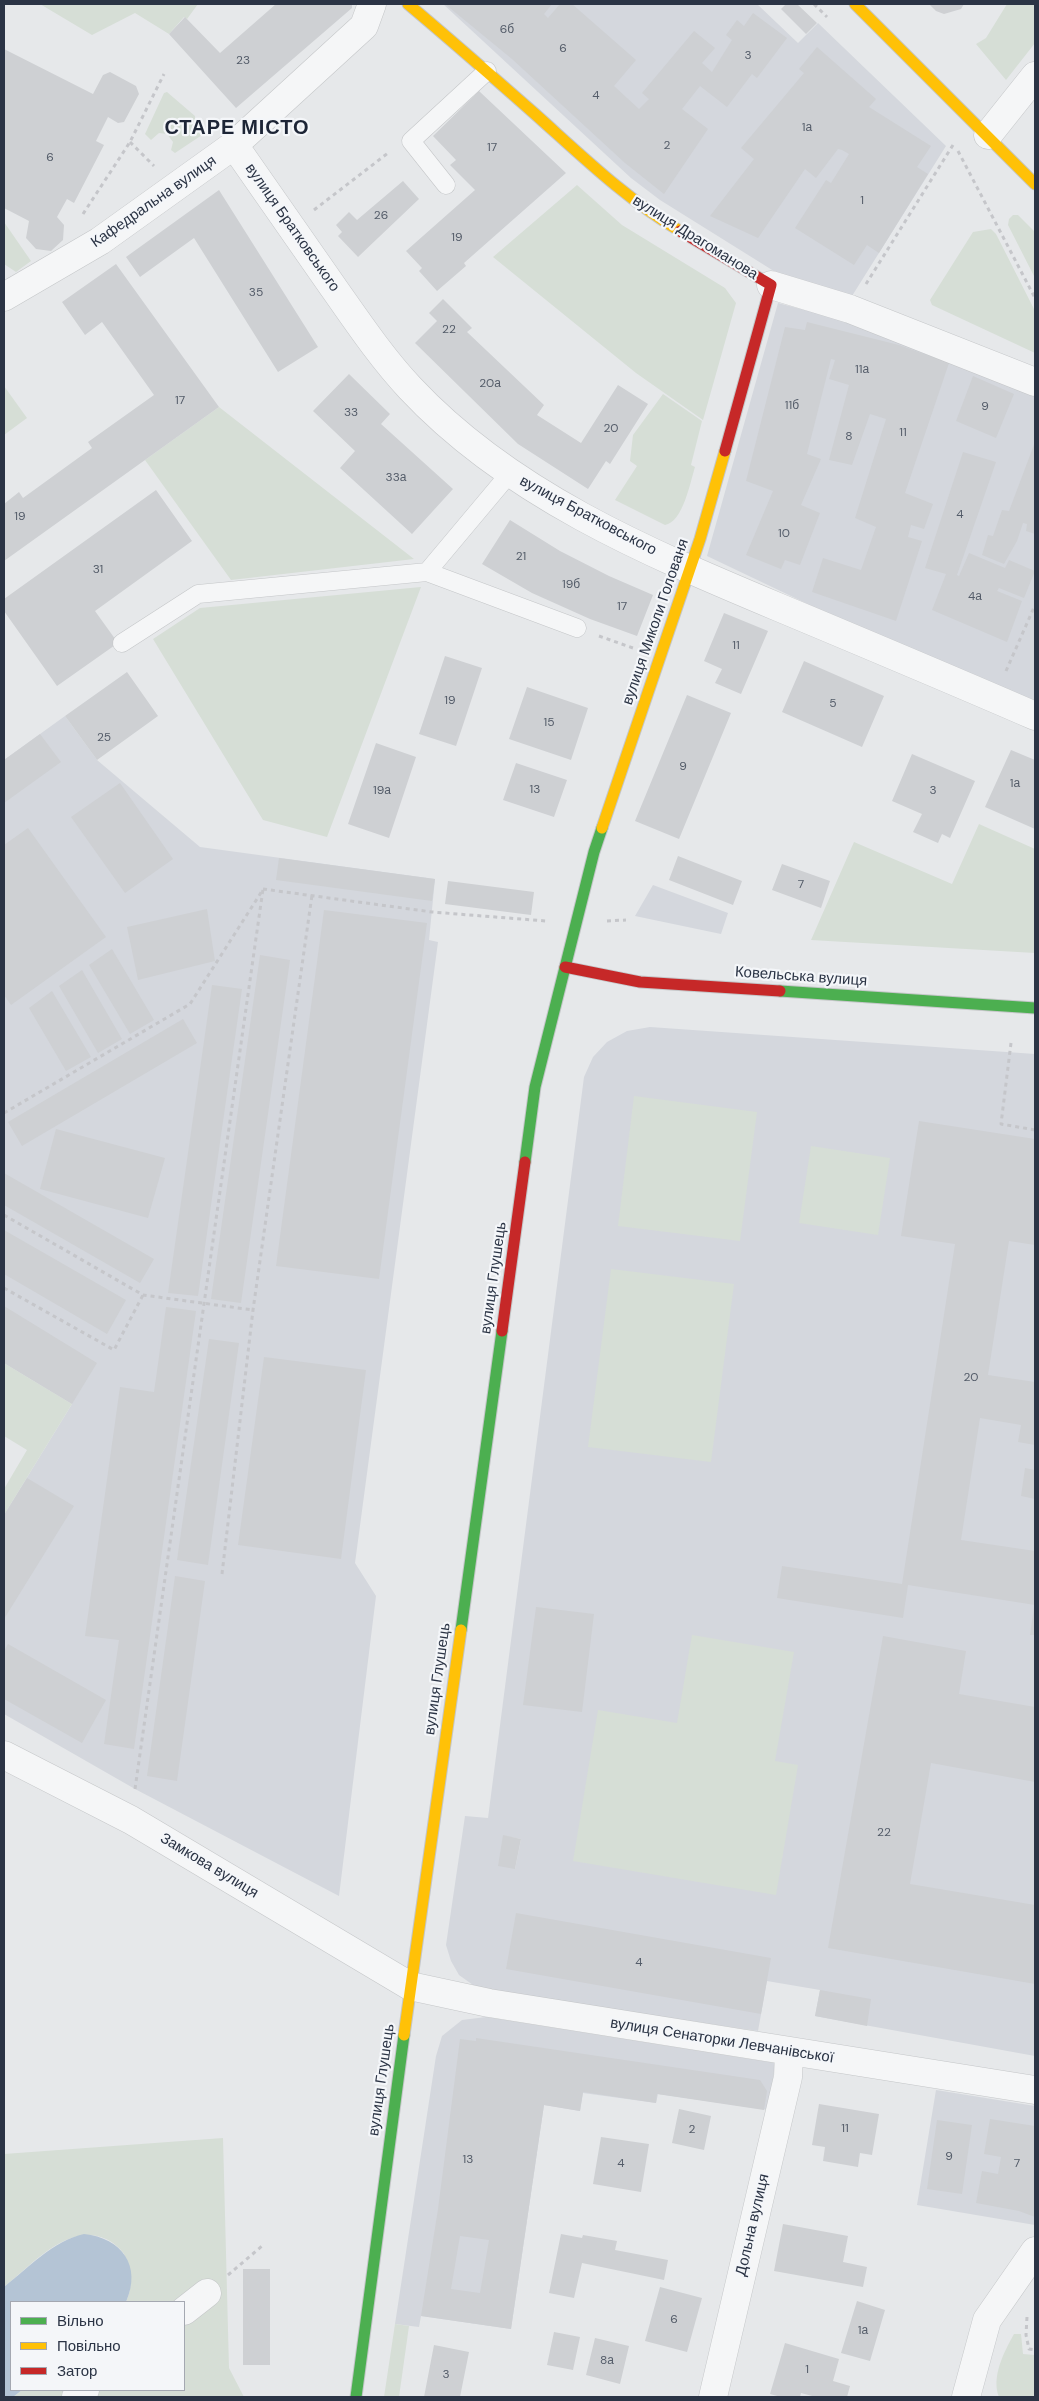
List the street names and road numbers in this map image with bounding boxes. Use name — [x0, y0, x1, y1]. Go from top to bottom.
street label: Кафедральна вулиця — [88, 152, 220, 252]
street label: вулиця Братковського — [241, 160, 343, 296]
street label: вулиця Драгоманова — [629, 192, 761, 284]
street label: вулиця Братковського — [516, 472, 660, 560]
street label: вулиця Миколи Голованя — [619, 537, 693, 707]
street label: Ковельська вулиця — [734, 963, 868, 991]
street label: вулиця Глушець — [477, 1221, 511, 1335]
street label: вулиця Глушець — [421, 1622, 455, 1736]
street label: Замкова вулиця — [157, 1830, 261, 1902]
street label: вулиця Сенаторки Левчанівської — [609, 2014, 835, 2068]
street label: вулиця Глушець — [365, 2023, 399, 2137]
street label: Дольна вулиця — [733, 2172, 773, 2278]

